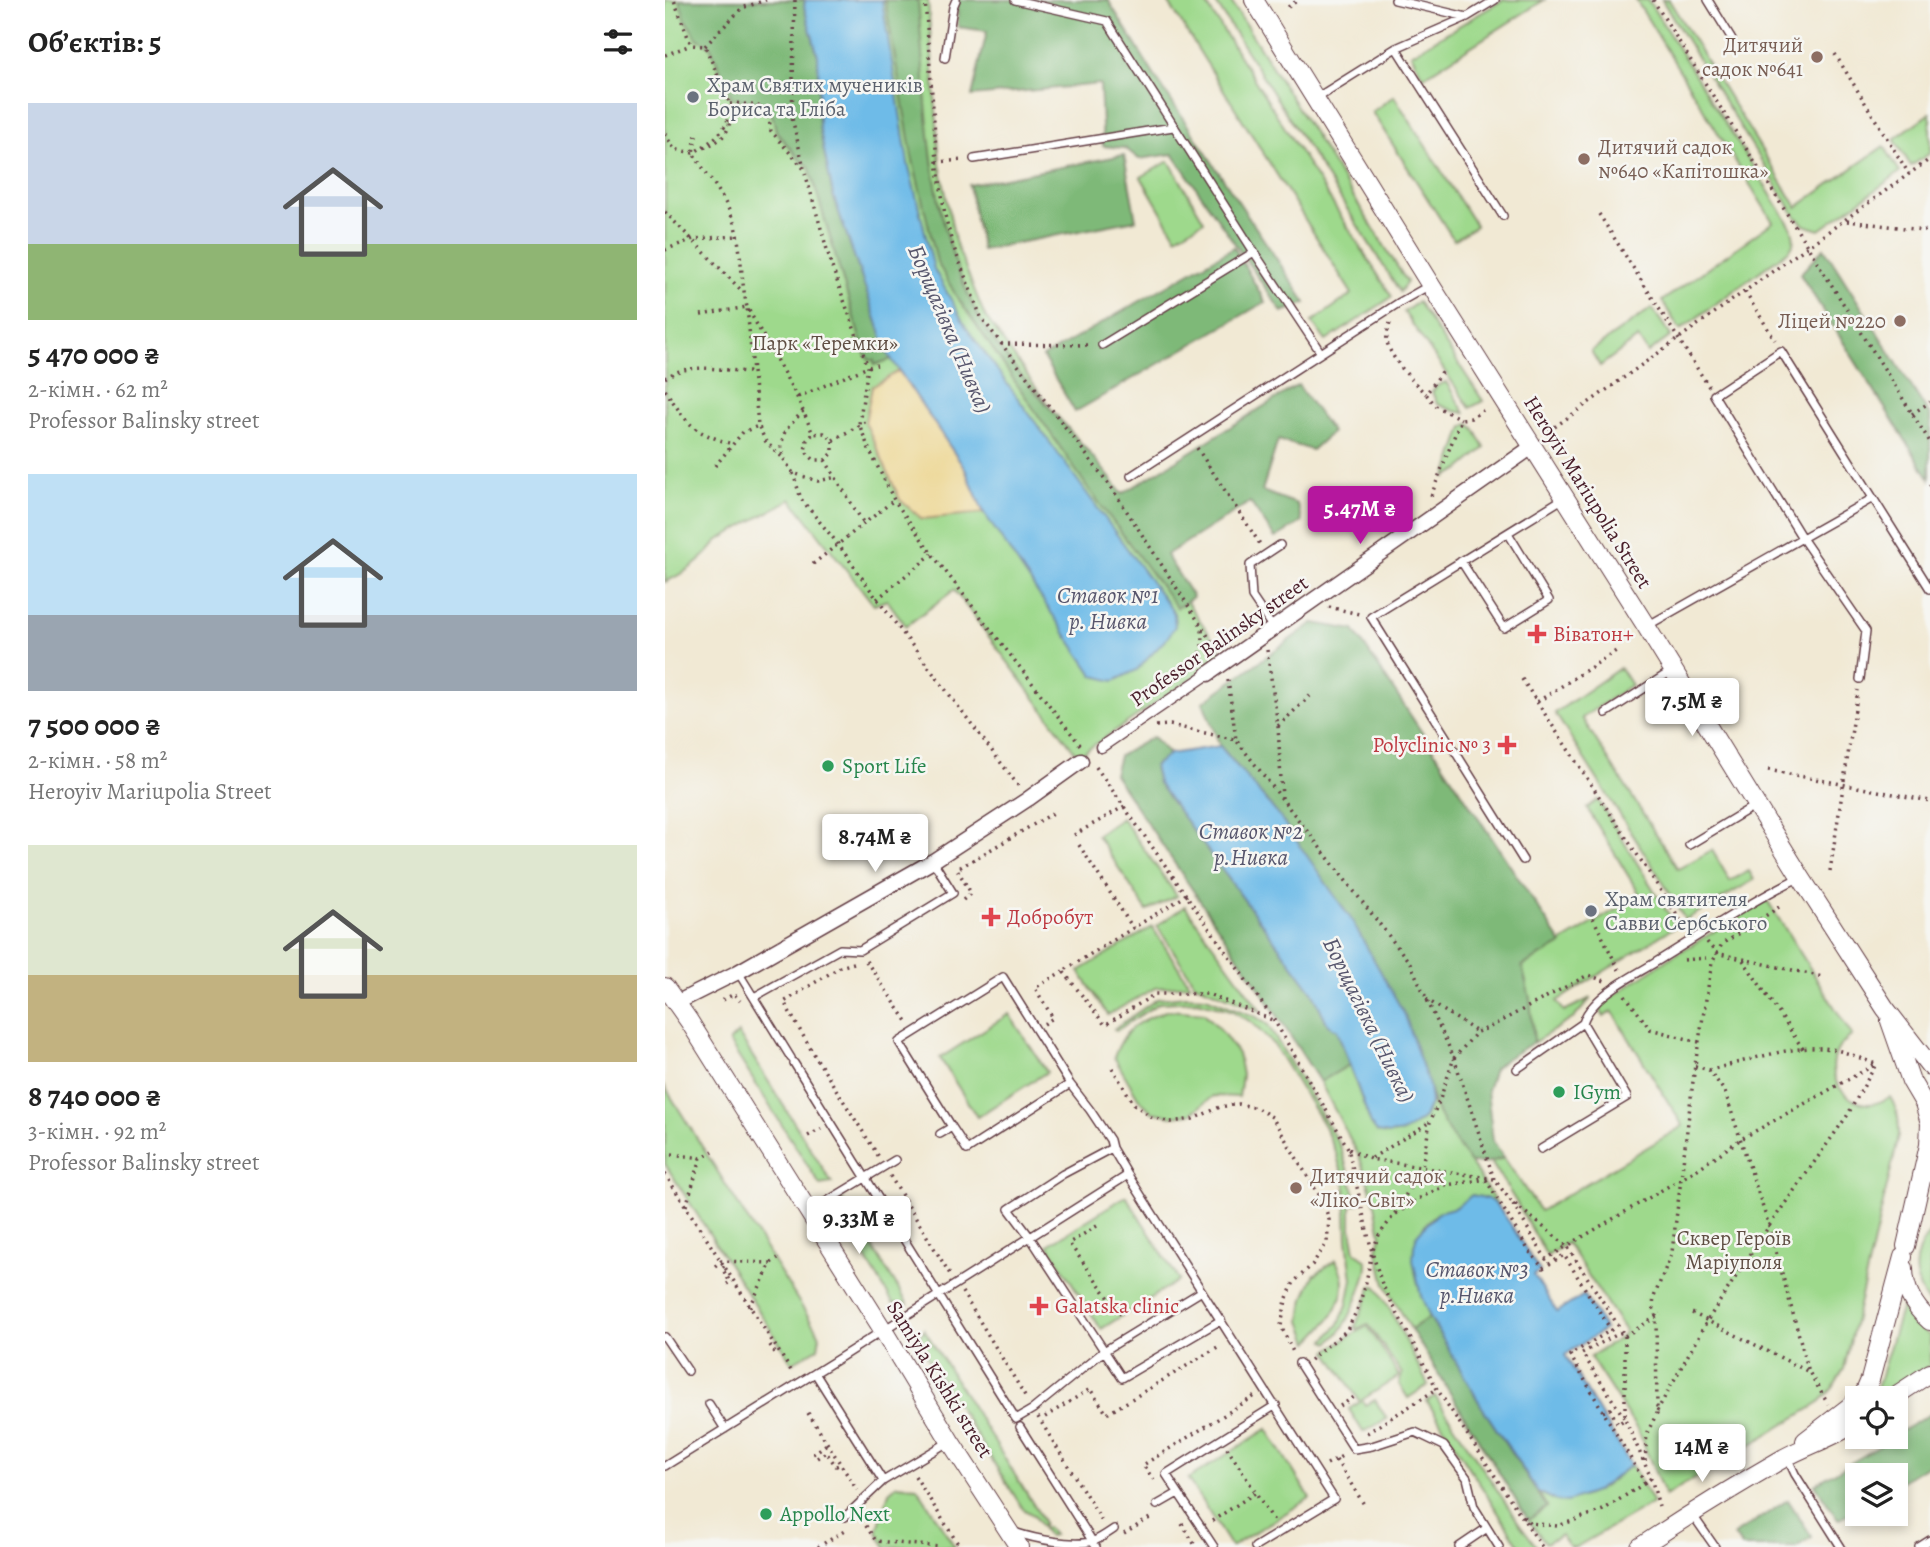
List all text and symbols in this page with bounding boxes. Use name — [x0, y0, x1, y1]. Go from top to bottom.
text: Об’єктів: 5 — [28, 22, 162, 62]
icon: filters — [599, 23, 637, 61]
place label: Дитячий садок №641 — [1702, 31, 1803, 83]
marker: Дитячий садок №641 — [1809, 49, 1825, 65]
place label: Храм Святих мучеників Бориса та Гліба — [707, 71, 923, 123]
marker: Храм Святих мучеників Бориса та Гліба — [685, 89, 701, 105]
place label: Дитячий садок №640 «Капітошка» — [1598, 133, 1769, 185]
icon: home — [270, 149, 396, 275]
marker: Дитячий садок №640 «Капітошка» — [1576, 151, 1592, 167]
water label: Борщагівка (Нивка) — [900, 240, 1000, 418]
place label: Ліцей №220 — [1778, 307, 1886, 335]
marker: Ліцей №220 — [1892, 313, 1908, 329]
park label: Парк «Теремки» — [752, 329, 898, 357]
text: 5 470 000 ₴ — [28, 334, 160, 374]
text: 2-кімн. · 62 m² — [28, 374, 168, 405]
street label: Heroyiv Mariupolia Street — [1517, 390, 1659, 594]
text: Professor Balinsky street — [28, 405, 260, 436]
pin: 5.47M ₴ — [1295, 486, 1425, 546]
text: 5.47M ₴ — [1324, 493, 1396, 524]
icon: home — [270, 520, 396, 646]
street label: Professor Balinsky street — [1124, 569, 1314, 713]
water label: Ставок №1 р. Нивка — [1057, 580, 1159, 637]
place label: Віватон+ — [1553, 620, 1634, 648]
marker: Віватон+ — [1527, 624, 1547, 644]
pin: 7.5M ₴ — [1635, 678, 1749, 738]
text: 7.5M ₴ — [1661, 685, 1723, 716]
text: 7 500 000 ₴ — [28, 705, 161, 745]
place label: Polyclinic № 3 — [1372, 731, 1491, 759]
marker: Polyclinic № 3 — [1497, 735, 1517, 755]
text: 2-кімн. · 58 m² — [28, 745, 167, 776]
place label: Sport Life — [842, 752, 926, 780]
marker: Sport Life — [820, 758, 836, 774]
text: Heroyiv Mariupolia Street — [28, 776, 272, 807]
pin: 8.74M ₴ — [810, 814, 940, 874]
water label: Ставок №2 р.Нивка — [1199, 816, 1303, 873]
text: 8.74M ₴ — [838, 821, 912, 852]
place label: Храм святителя Савви Сербського — [1605, 885, 1767, 937]
icon: home — [270, 891, 396, 1017]
place label: Добробут — [1007, 903, 1093, 931]
marker: Храм святителя Савви Сербського — [1583, 903, 1599, 919]
marker: Добробут — [981, 907, 1001, 927]
water label: Борщагівка (Нивка) — [1315, 932, 1423, 1108]
text: 8 740 000 ₴ — [28, 1076, 161, 1116]
place label: IGym — [1573, 1078, 1621, 1106]
marker: IGym — [1551, 1084, 1567, 1100]
text: 3-кімн. · 92 m² — [28, 1116, 166, 1147]
text: Professor Balinsky street — [28, 1147, 260, 1178]
place label: Дитячий садок «Ліко-Світ» — [1310, 1162, 1445, 1214]
marker: Дитячий садок «Ліко-Світ» — [1288, 1180, 1304, 1196]
pin: 9.33M ₴ — [794, 1196, 924, 1256]
text: 9.33M ₴ — [823, 1203, 895, 1234]
park label: Сквер Героїв Маріуполя — [1677, 1224, 1791, 1276]
water label: Ставок №3 р.Нивка — [1425, 1254, 1529, 1311]
place label: Galatska clinic — [1055, 1292, 1179, 1320]
street label: Samiyla Kishki street — [880, 1295, 1000, 1463]
marker: Galatska clinic — [1029, 1296, 1049, 1316]
map controls — [1845, 1386, 1908, 1526]
button: locate — [1845, 1386, 1908, 1449]
pin: 14M ₴ — [1653, 1424, 1751, 1484]
text: 14M ₴ — [1675, 1431, 1729, 1462]
button: layers — [1845, 1463, 1908, 1526]
place label: Appollo Next — [779, 1500, 890, 1528]
marker: Appollo Next — [758, 1506, 774, 1522]

